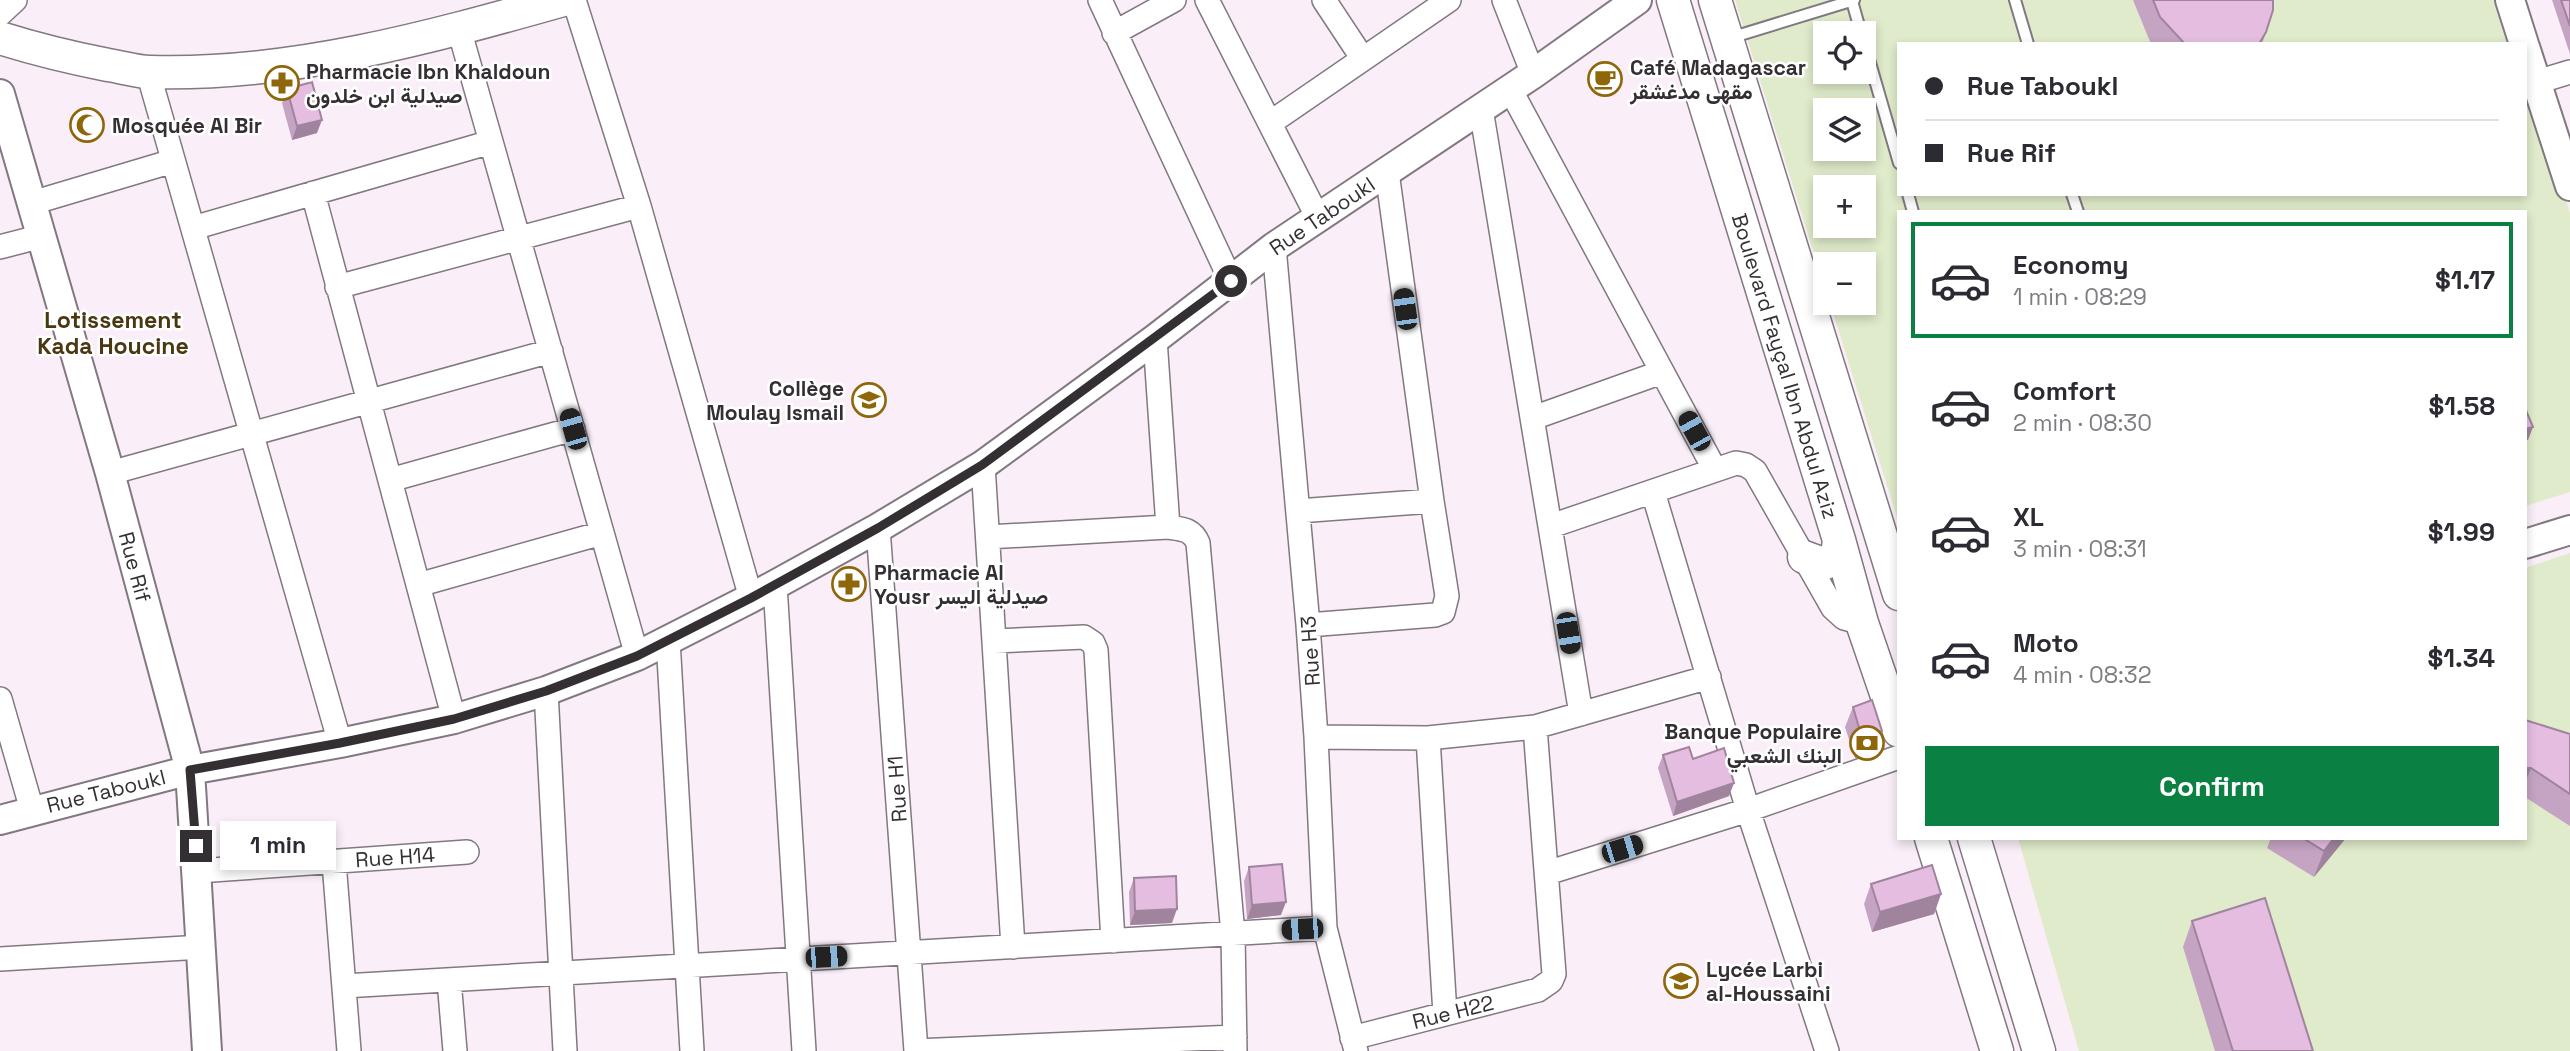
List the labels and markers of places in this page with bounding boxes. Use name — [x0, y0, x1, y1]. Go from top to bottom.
place label: Café Madagascar مقهى مدغشقر — [1629, 54, 1806, 105]
place label: Pharmacie Ibn Khaldoun صيدلية ابن خلدون — [306, 58, 550, 109]
cafe icon: Café Madagascar مقهى مدغشقر — [1586, 60, 1624, 98]
pharmacy icon: Pharmacie Ibn Khaldoun صيدلية ابن خلدون — [263, 64, 301, 102]
mosque icon: Mosquée Al Bir — [68, 106, 106, 144]
place label: Mosquée Al Bir — [112, 112, 262, 139]
place label: Collège Moulay Ismail — [706, 375, 844, 426]
school or university icon: Collège Moulay Ismail — [850, 381, 888, 419]
place label: Pharmacie Al Yousr صيدلية اليسر — [874, 559, 1048, 610]
pharmacy icon: Pharmacie Al Yousr صيدلية اليسر — [830, 565, 868, 603]
place label: Banque Populaire البنك الشعبي — [1664, 718, 1842, 773]
bank icon: Banque Populaire البنك الشعبي — [1848, 724, 1886, 762]
place label: Lycée Larbi al-Houssaini — [1706, 956, 1831, 1007]
school or university icon: Lycée Larbi al-Houssaini — [1662, 962, 1700, 1000]

